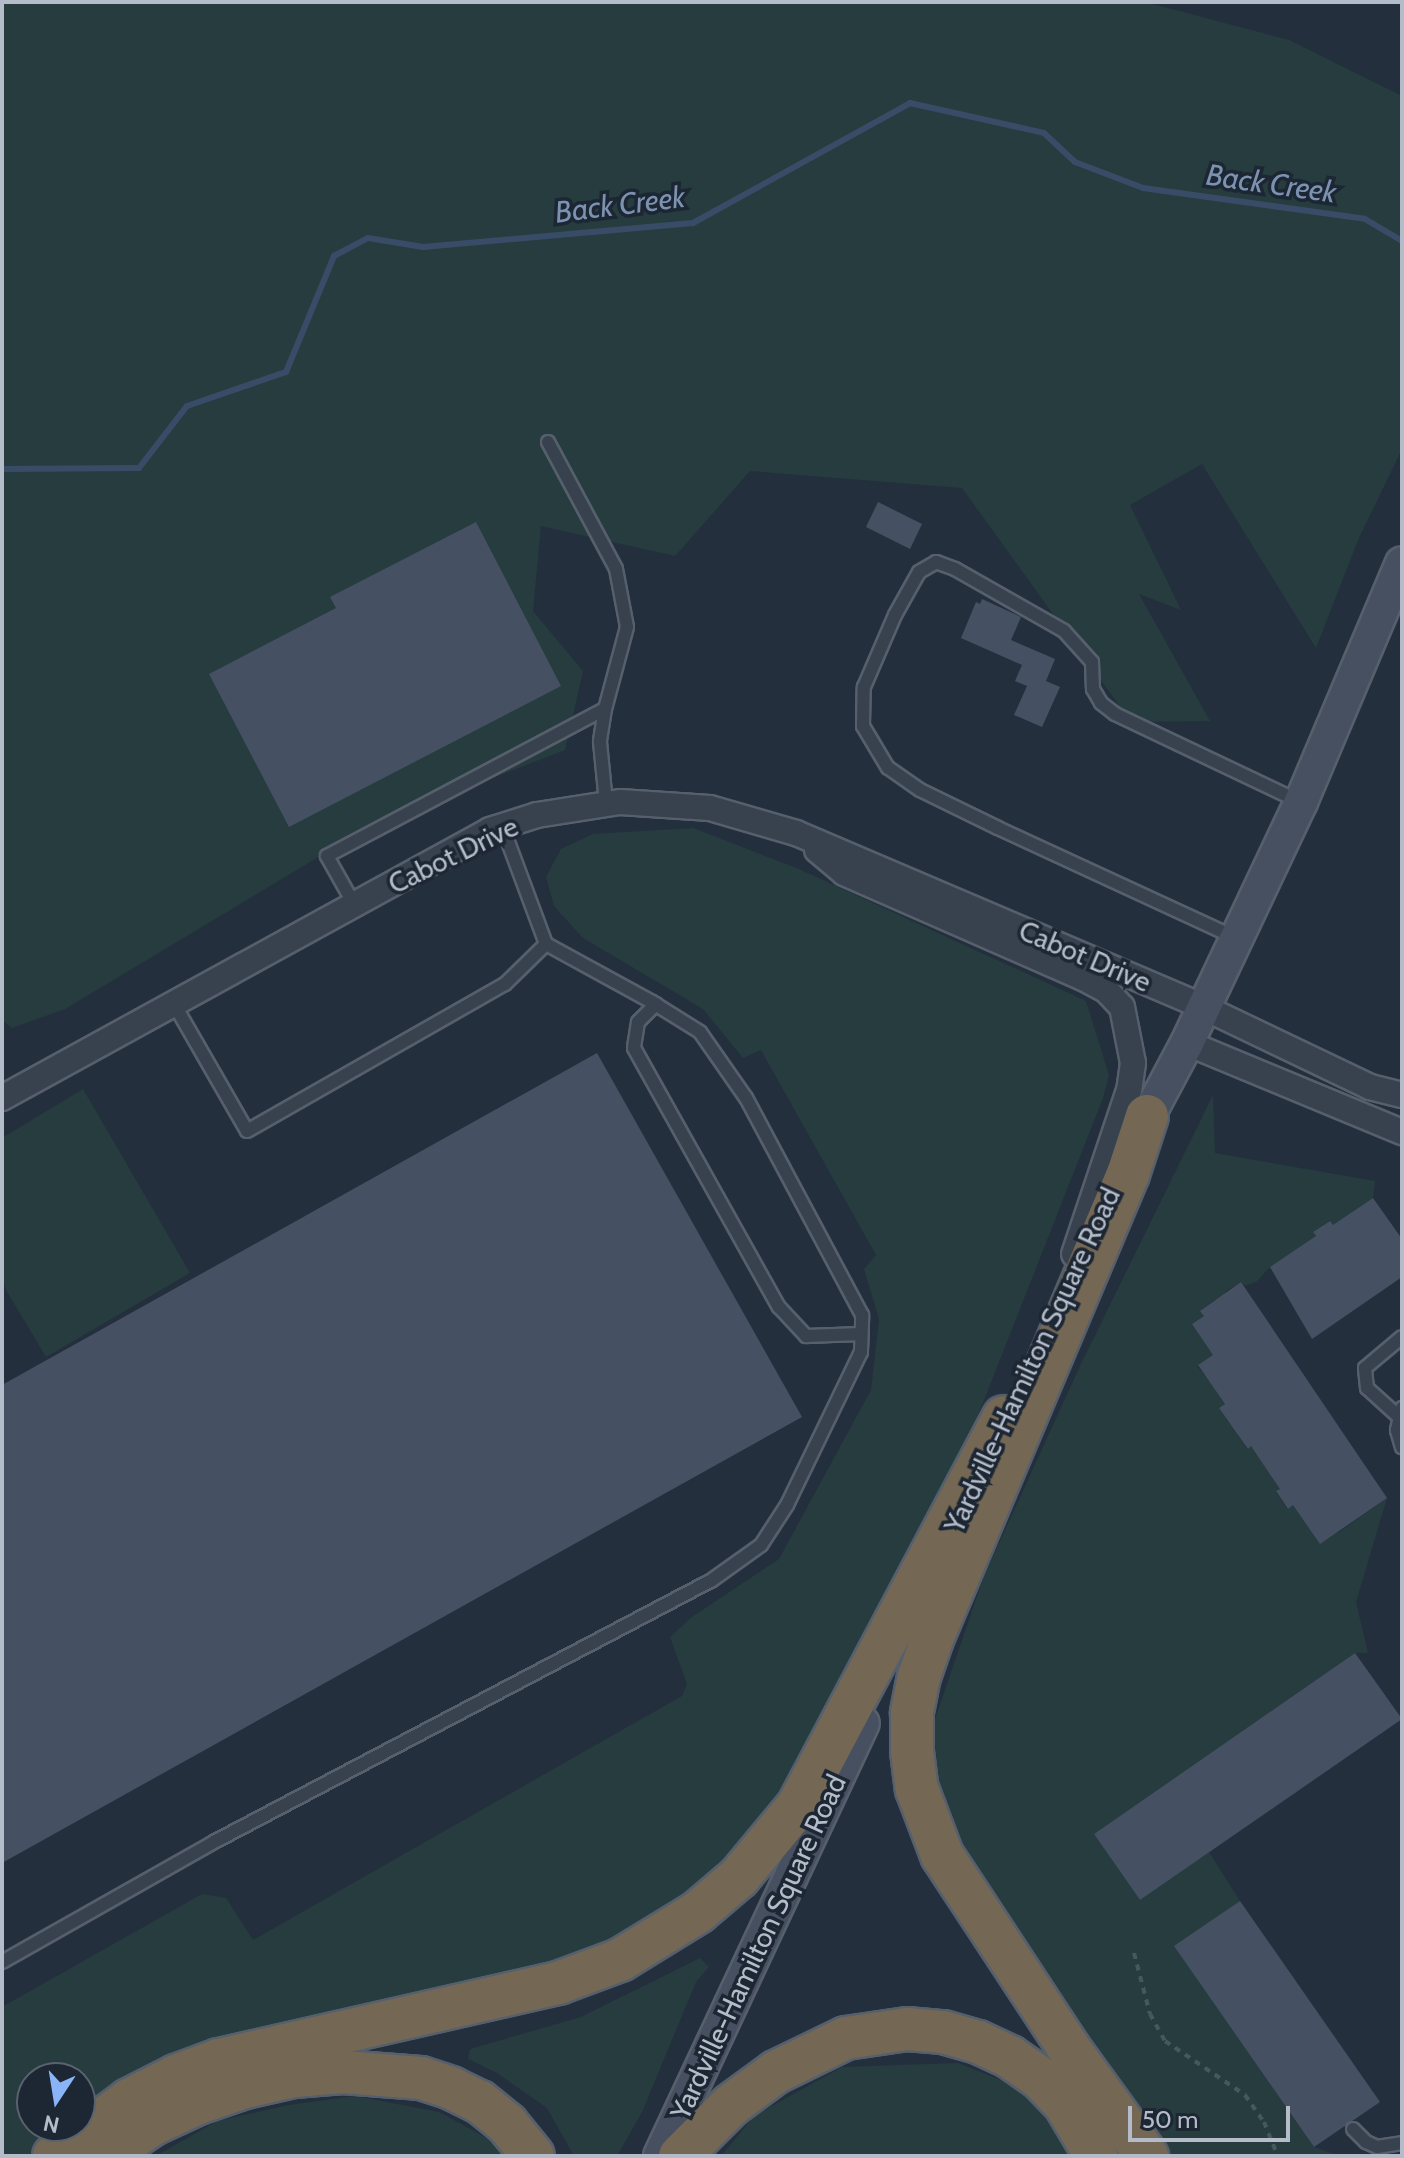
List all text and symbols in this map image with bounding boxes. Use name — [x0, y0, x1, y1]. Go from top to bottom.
water label: Back Creek — [1204, 157, 1338, 211]
water label: Back Creek — [553, 179, 687, 231]
street label: Cabot Drive — [383, 809, 523, 901]
street label: Cabot Drive — [1014, 913, 1156, 999]
street label: Yardville-Hamilton Square Road — [937, 1182, 1127, 1538]
street label: Yardville-Hamilton Square Road — [663, 1769, 853, 2125]
north arrow — [16, 2062, 96, 2142]
scale bar — [1132, 2090, 1294, 2140]
text: 50 m — [1142, 2105, 1198, 2134]
text: N — [41, 2109, 62, 2139]

